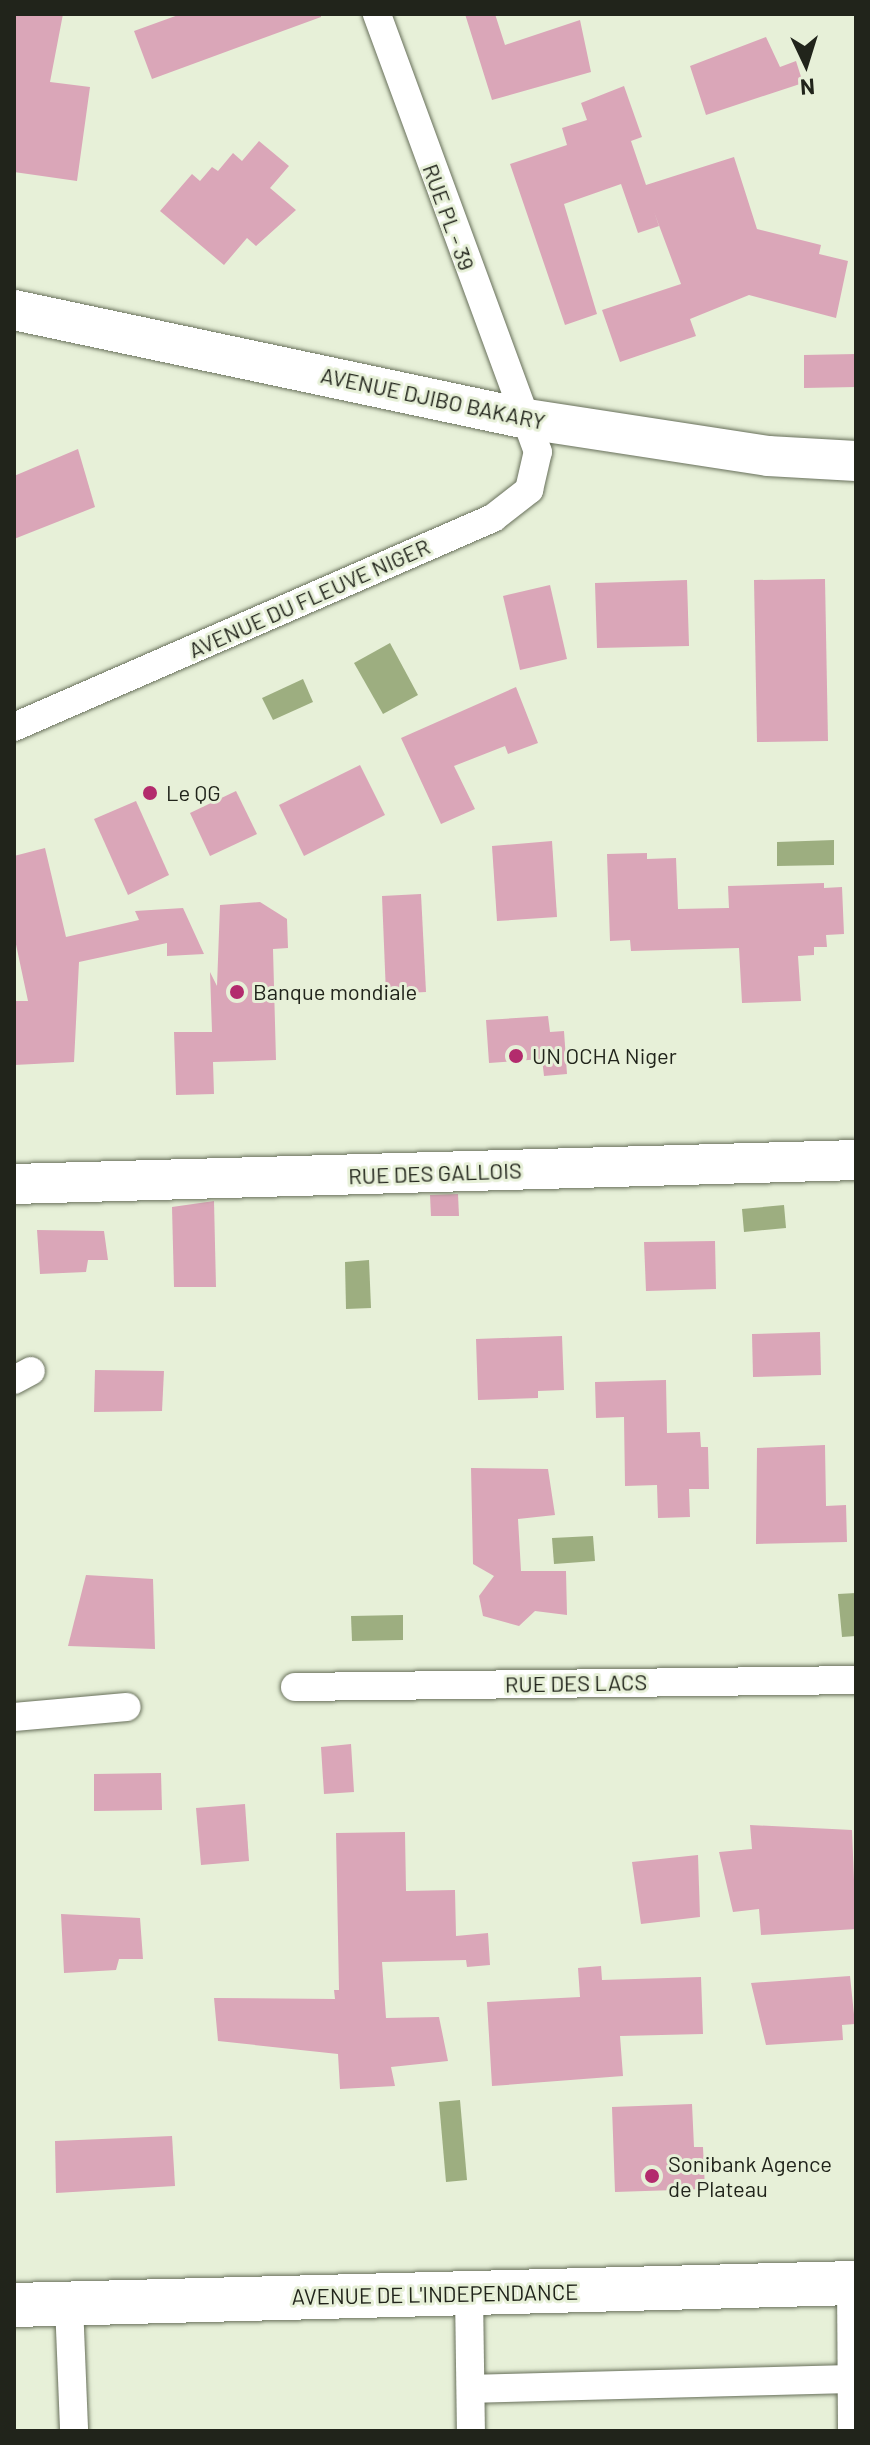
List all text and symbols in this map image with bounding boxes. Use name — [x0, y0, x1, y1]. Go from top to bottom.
north arrow — [766, 24, 846, 104]
text: N — [799, 74, 816, 101]
street label: RUE PL - 39 — [418, 160, 480, 274]
street label: AVENUE DJIBO BAKARY — [318, 361, 548, 435]
street label: AVENUE DU FLEUVE NIGER — [184, 533, 434, 663]
place label: Le QG — [166, 780, 221, 806]
marker: Le QG — [141, 784, 159, 802]
place label: Banque mondiale — [253, 979, 417, 1005]
marker: Banque mondiale — [228, 983, 246, 1001]
place label: UN OCHA Niger — [532, 1043, 677, 1069]
marker: UN OCHA Niger — [507, 1047, 525, 1065]
street label: RUE DES GALLOIS — [348, 1157, 522, 1189]
street label: RUE DES LACS — [505, 1669, 647, 1697]
place label: Sonibank Agence de Plateau — [668, 2150, 832, 2202]
marker: Sonibank Agence de Plateau — [643, 2167, 661, 2185]
street label: AVENUE DE L'INDEPENDANCE — [291, 2278, 579, 2310]

